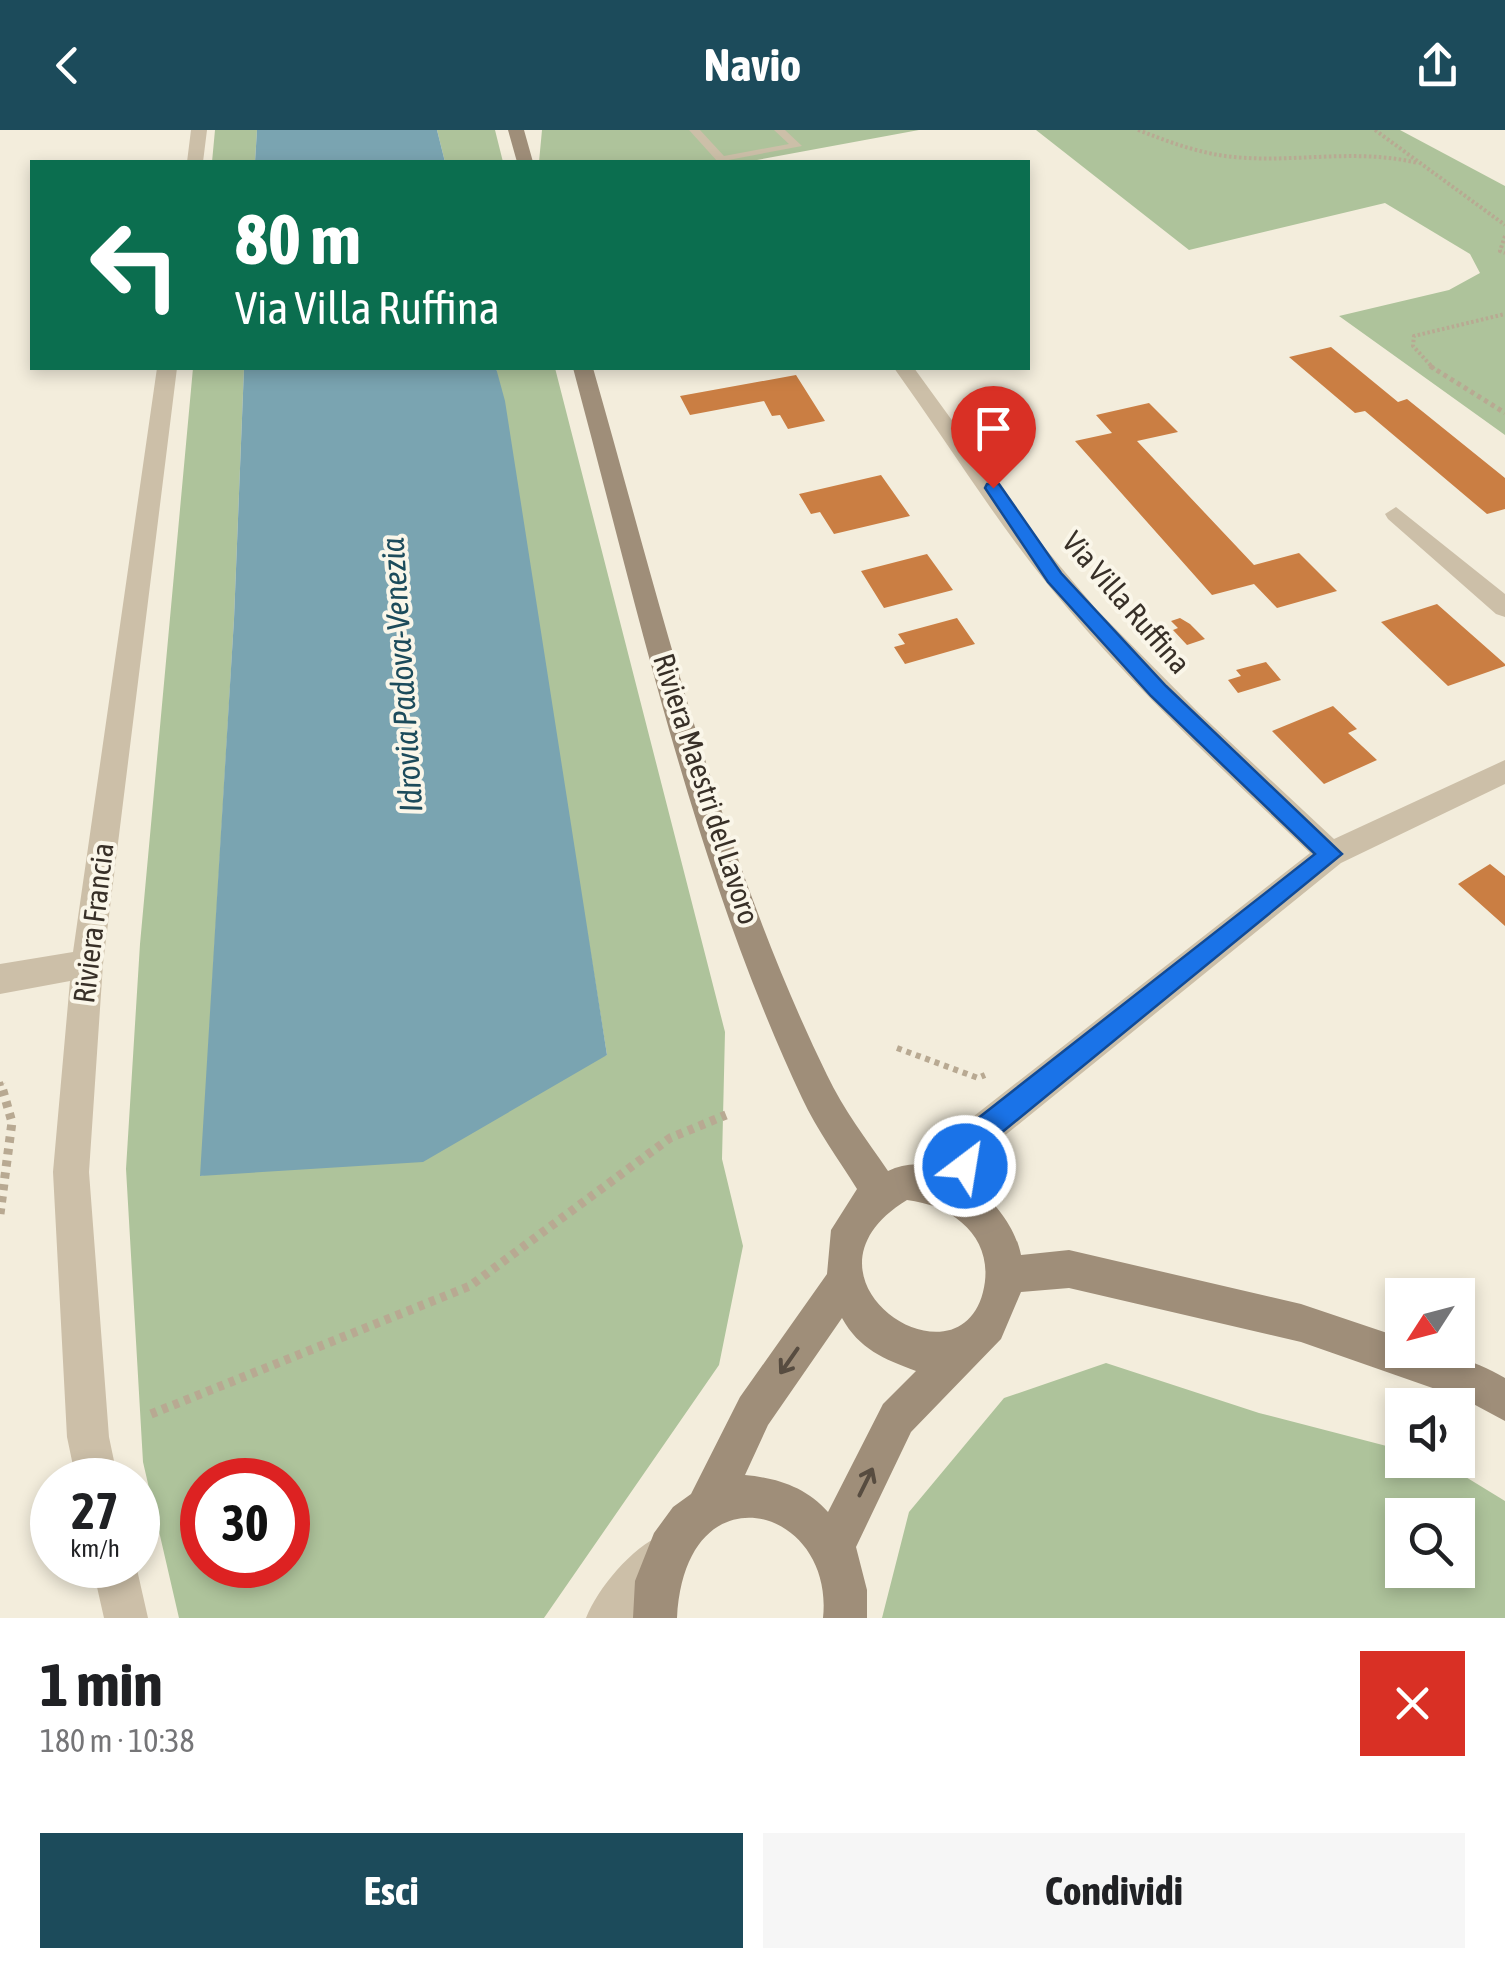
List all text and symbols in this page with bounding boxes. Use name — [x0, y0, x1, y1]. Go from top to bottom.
icon: back — [40, 38, 95, 93]
icon: share — [1410, 38, 1465, 93]
text: Navio — [704, 39, 801, 91]
text: 80 m — [235, 199, 361, 279]
icon: left — [70, 200, 200, 330]
text: Via Villa Ruffina — [235, 282, 500, 334]
pin — [951, 386, 1036, 489]
icon: arrive — [966, 401, 1021, 456]
street label: Via Villa Ruffina — [1056, 525, 1197, 680]
water label: Idrovia Padova-Venezia — [373, 536, 430, 814]
street label: Riviera Maestri del Lavoro — [647, 649, 767, 928]
street label: Riviera Francia — [66, 841, 120, 1005]
position arrow — [913, 1114, 1017, 1218]
north arrow — [1385, 1278, 1475, 1368]
map controls — [1385, 1278, 1475, 1588]
one-way arrow — [779, 1347, 800, 1375]
button: sound — [1385, 1388, 1475, 1478]
speed limit sign: 30 — [180, 1458, 310, 1588]
one-way arrow — [857, 1468, 876, 1498]
text: 27 — [71, 1482, 118, 1540]
button: search — [1385, 1498, 1475, 1588]
text: km/h — [70, 1534, 120, 1562]
text: 1 min — [40, 1650, 163, 1719]
button: close — [1360, 1651, 1465, 1756]
text: 180 m · 10:38 — [40, 1722, 195, 1759]
button: Esci — [40, 1833, 743, 1948]
button: Condividi — [763, 1833, 1465, 1948]

